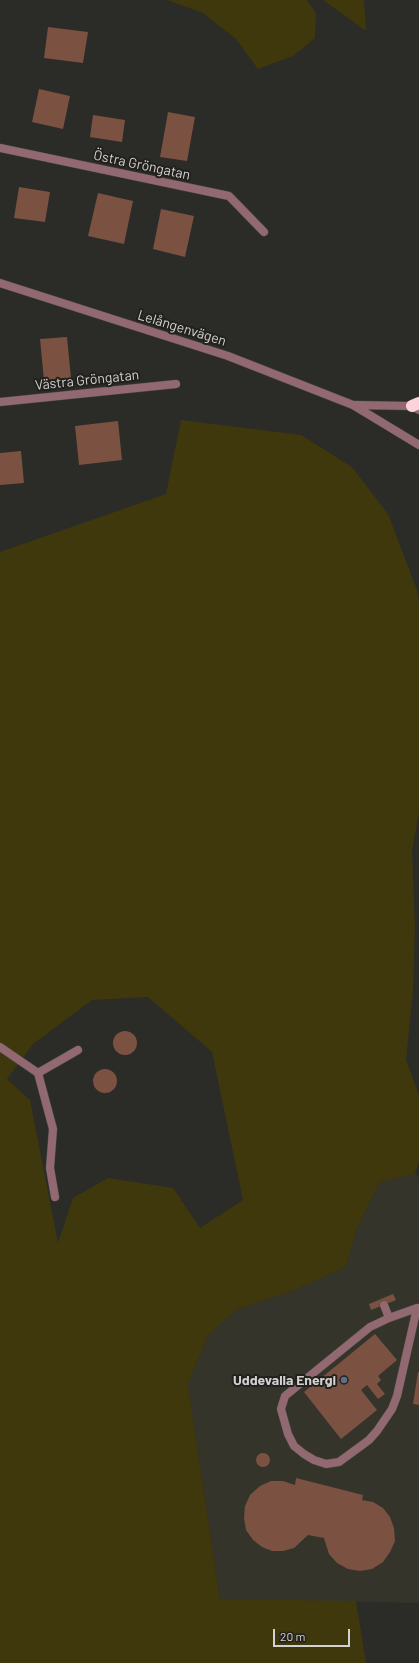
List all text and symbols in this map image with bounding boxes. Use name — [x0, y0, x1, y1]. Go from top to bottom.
street label: Östra Gröngatan — [92, 147, 192, 183]
street label: Lelångenvägen — [136, 307, 228, 349]
street label: Västra Gröngatan — [34, 366, 140, 394]
place label: Uddevalla Energi — [233, 1372, 336, 1388]
marker: Uddevalla Energi — [339, 1375, 349, 1385]
scale bar — [275, 1621, 352, 1647]
text: 20 m — [280, 1629, 306, 1643]

